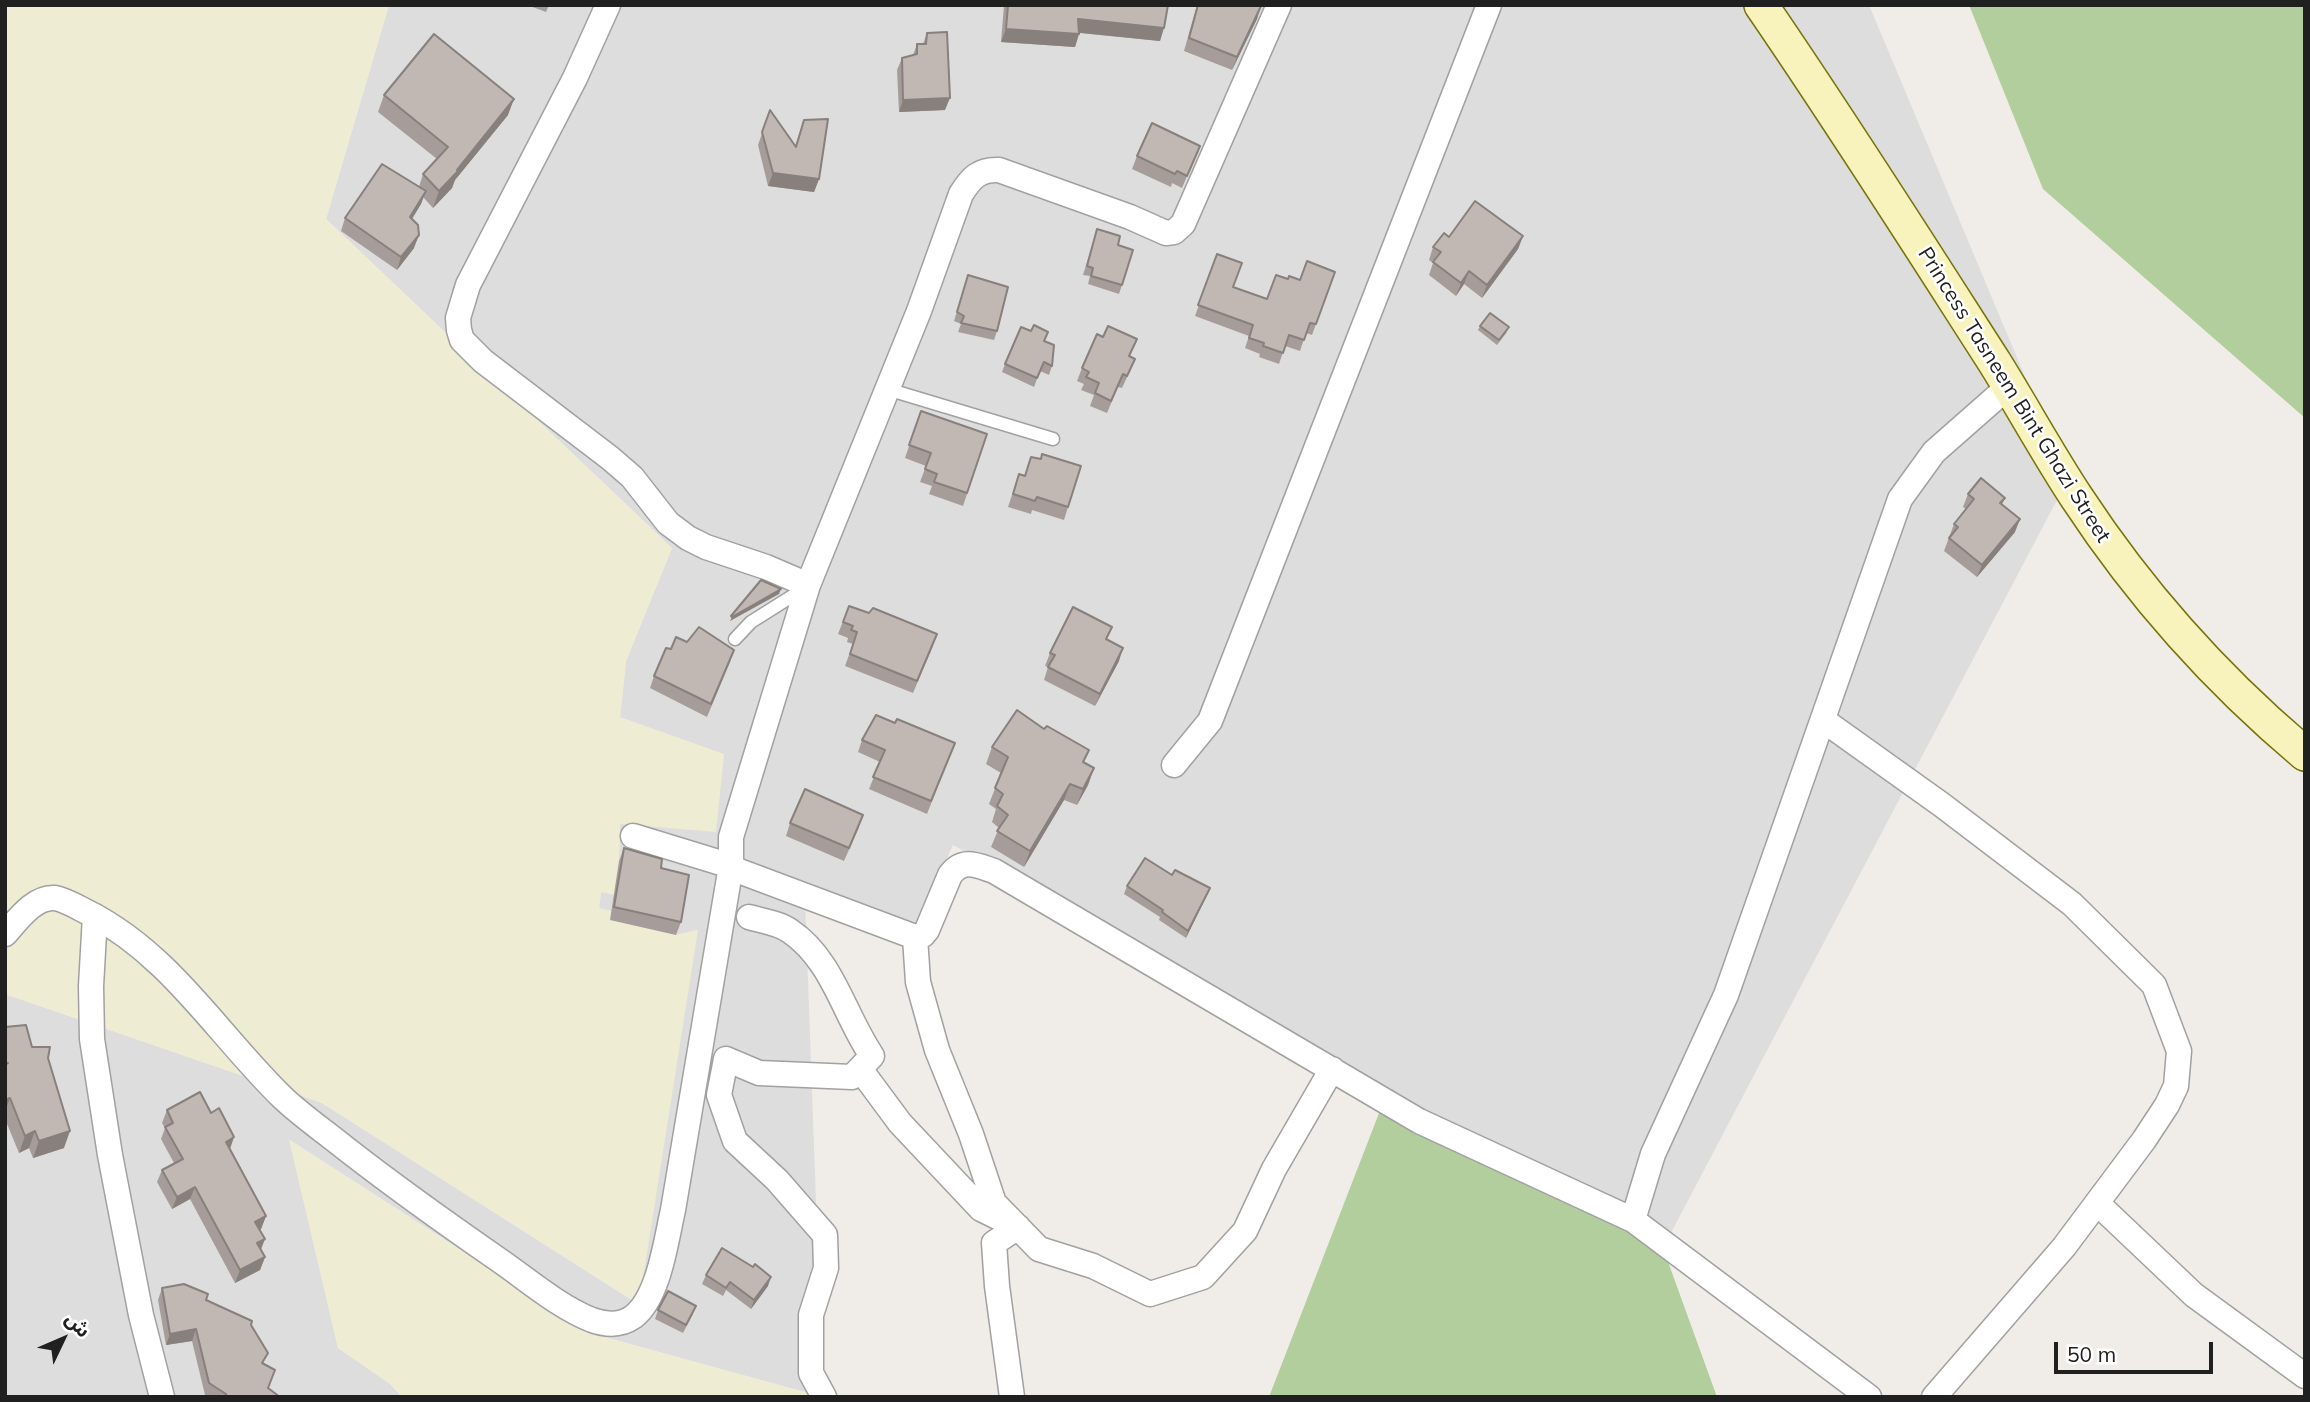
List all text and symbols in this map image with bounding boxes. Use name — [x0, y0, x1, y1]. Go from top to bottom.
street label: Princess Tasneem Bint Ghazi Street — [1912, 243, 2116, 547]
north arrow — [28, 1304, 98, 1374]
text: ش — [60, 1307, 96, 1342]
scale bar — [2058, 1328, 2217, 1372]
text: 50 m — [2067, 1341, 2116, 1367]

